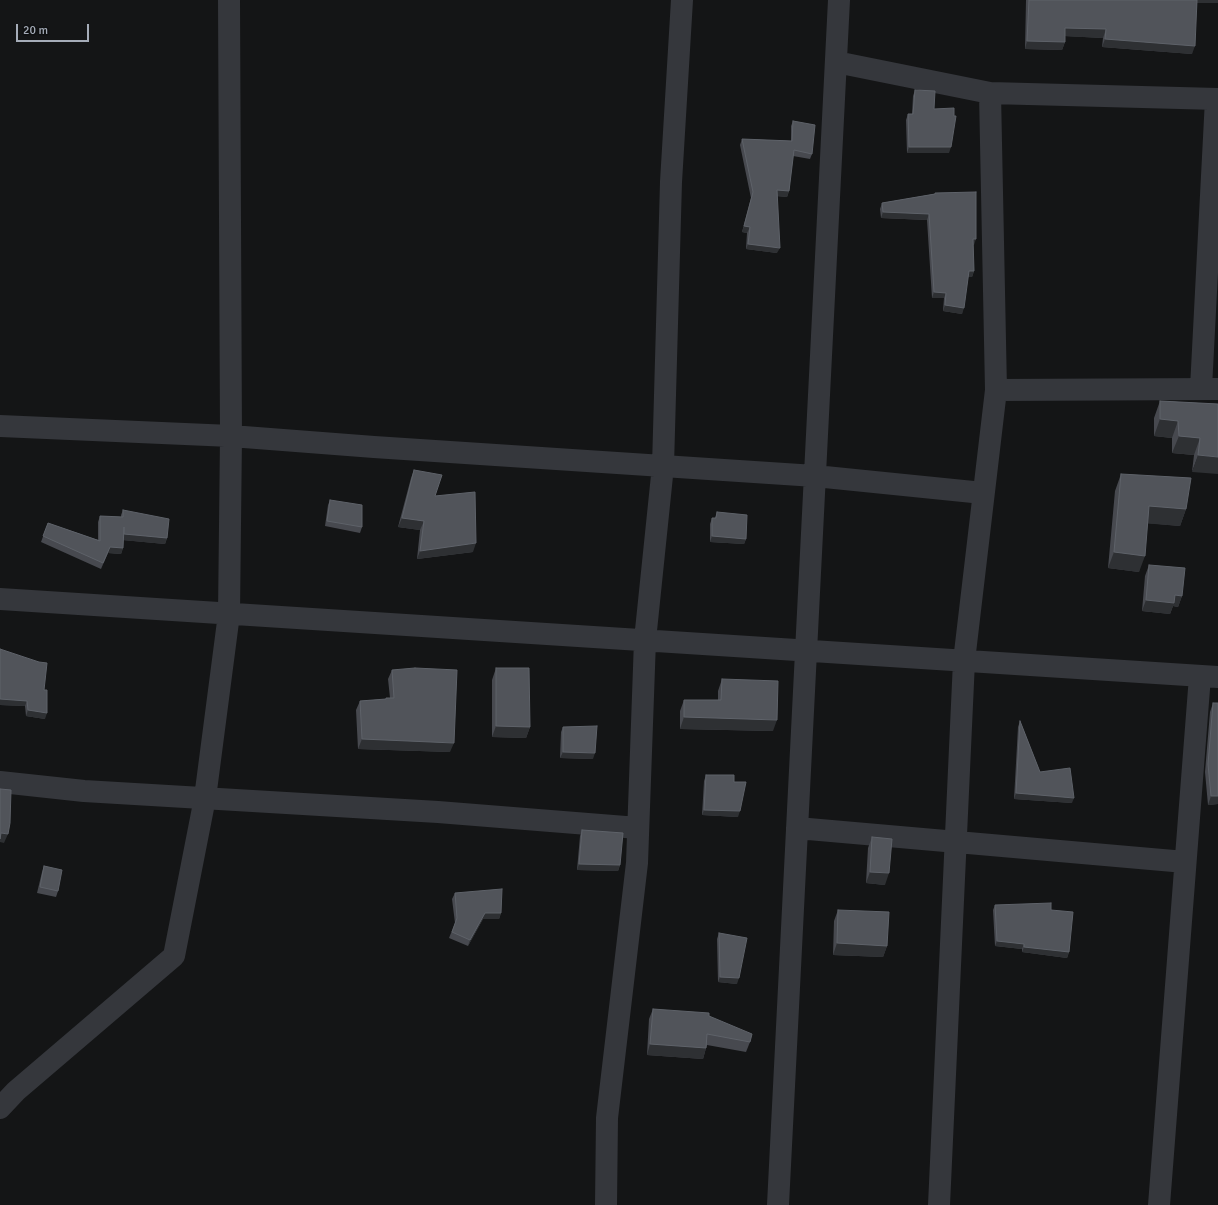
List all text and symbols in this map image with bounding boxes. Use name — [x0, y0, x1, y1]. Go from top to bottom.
scale bar — [18, 16, 91, 42]
text: 20 m — [23, 23, 48, 38]

